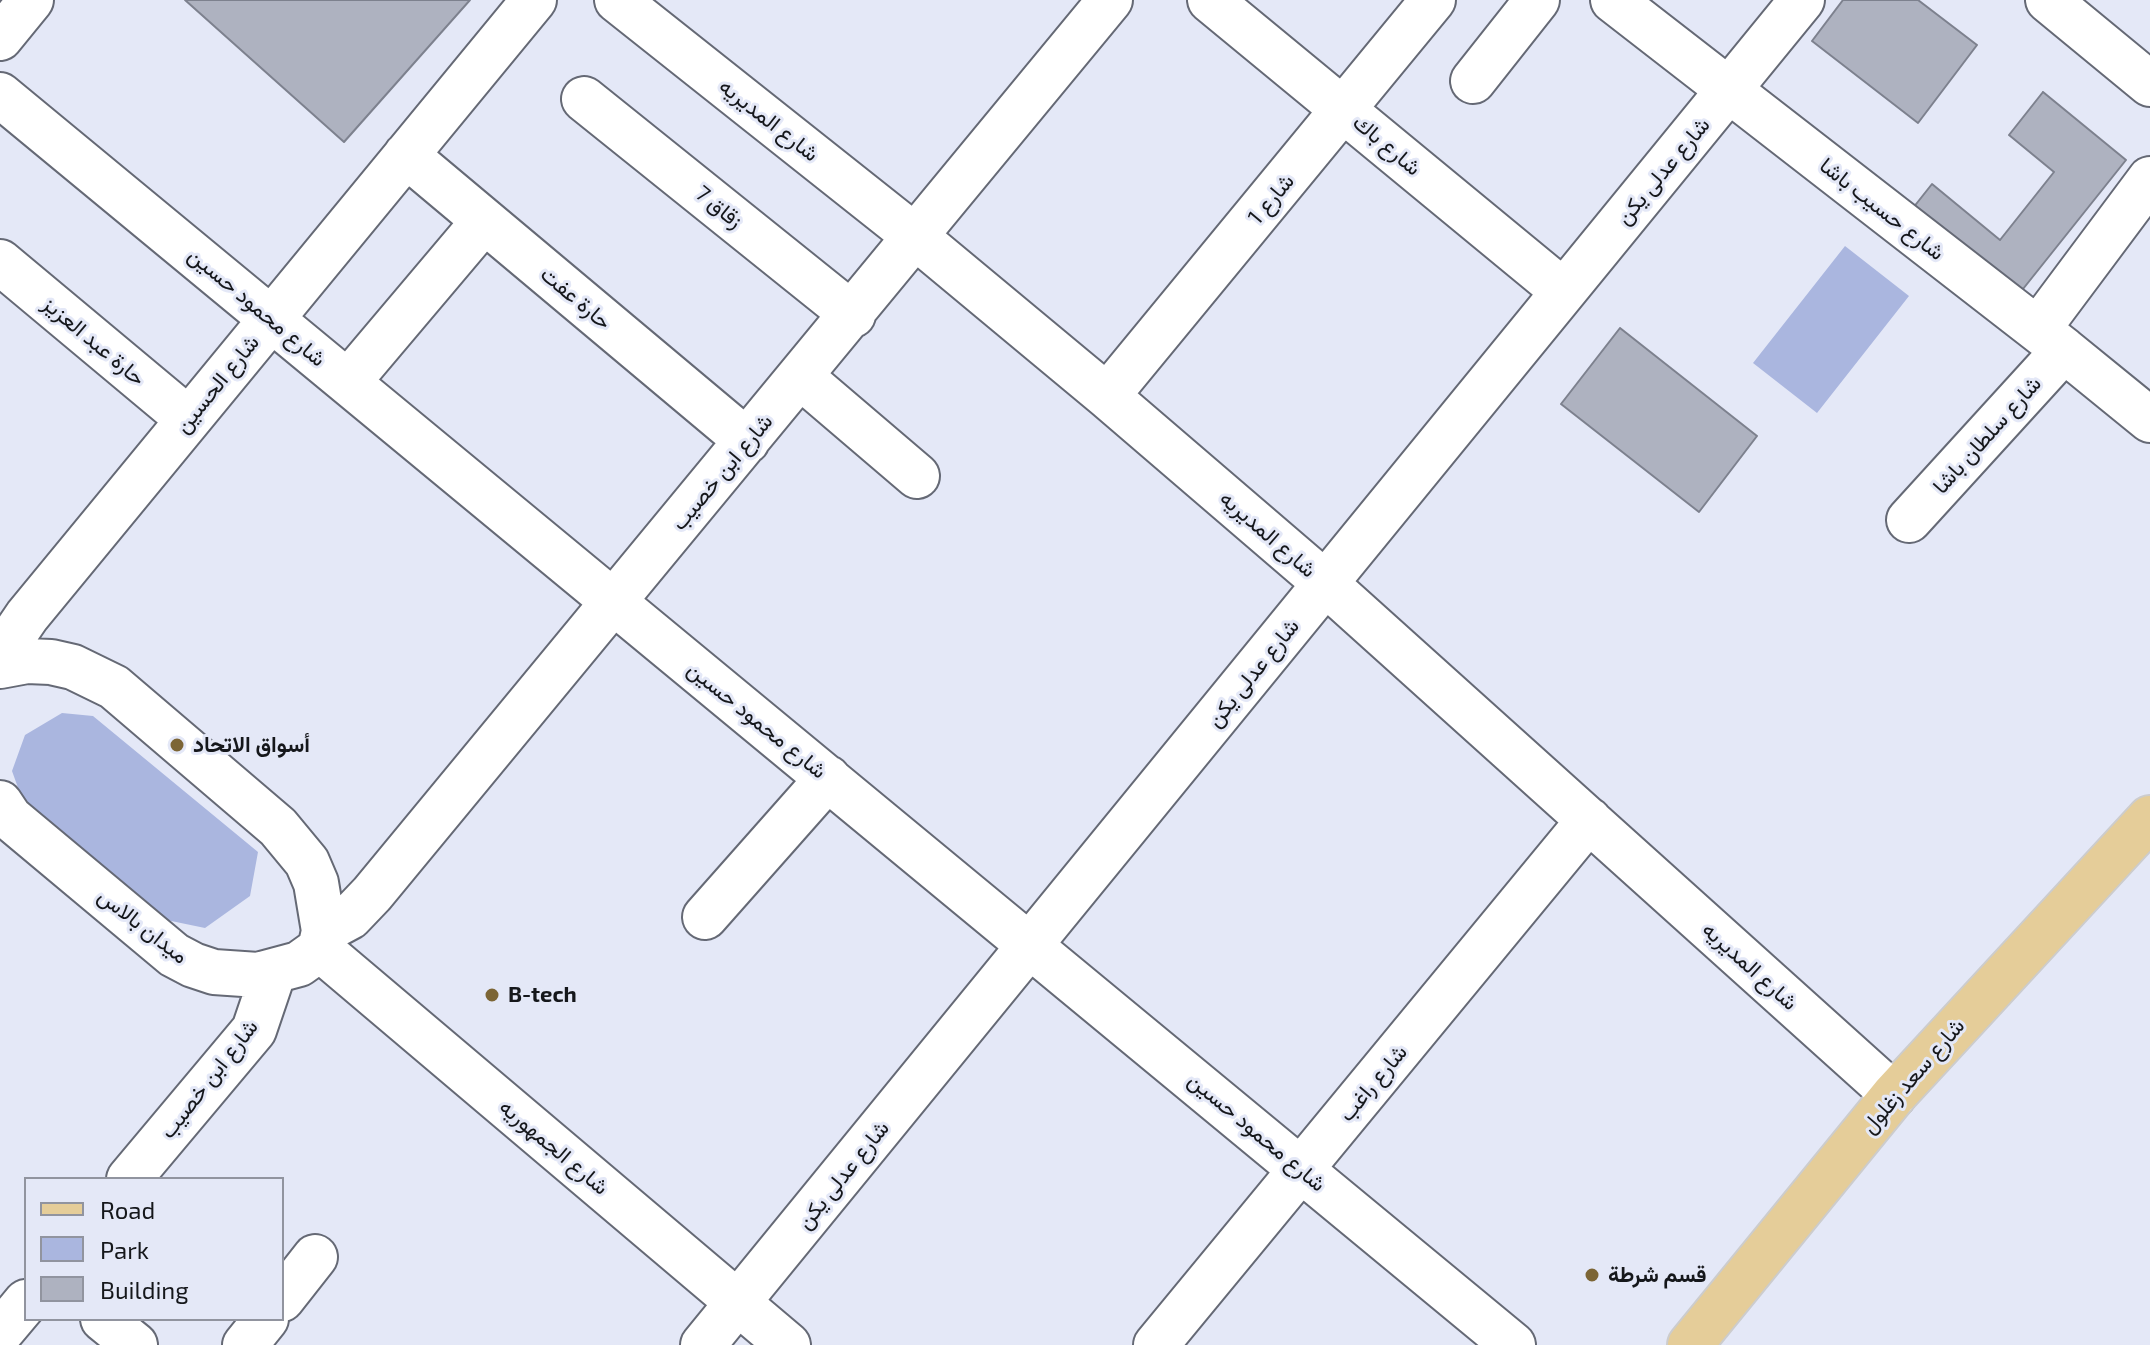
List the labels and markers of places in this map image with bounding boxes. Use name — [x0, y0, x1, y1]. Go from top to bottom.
place label: أسواق الاتحاد — [193, 732, 310, 758]
marker: أسواق الاتحاد — [168, 736, 186, 754]
place label: B-tech — [508, 982, 577, 1008]
marker: B-tech — [483, 986, 501, 1004]
place label: قسم شرطة — [1608, 1262, 1707, 1288]
marker: قسم شرطة — [1583, 1266, 1601, 1284]

